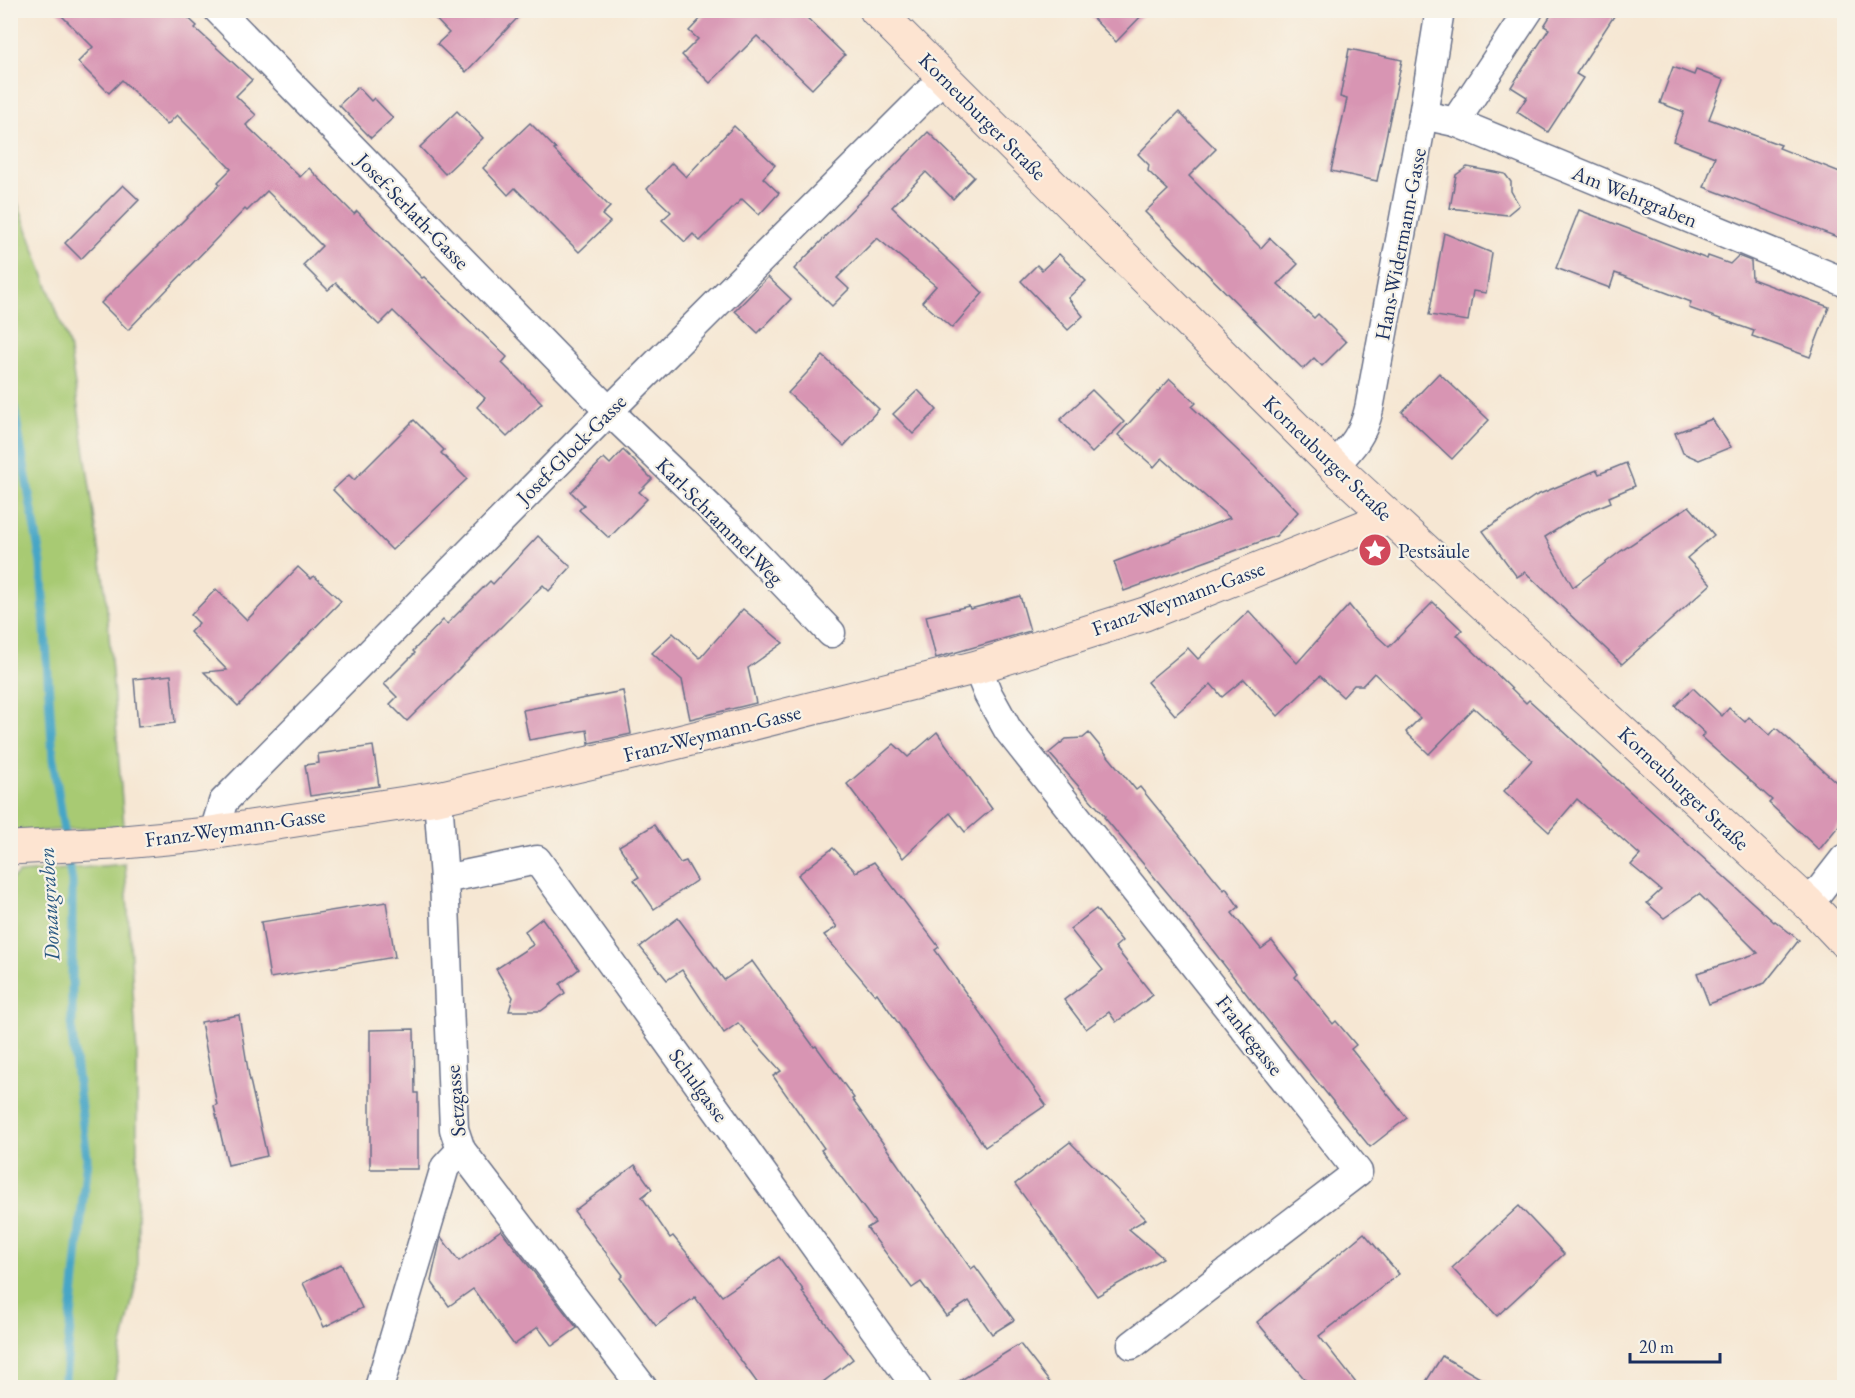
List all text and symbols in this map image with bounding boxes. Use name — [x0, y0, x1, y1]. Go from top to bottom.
street label: Korneuburger Straße — [913, 46, 1053, 186]
street label: Josef-Serlath-Gasse — [349, 146, 475, 275]
street label: Hans-Widermann-Gasse — [1368, 146, 1432, 342]
street label: Am Wehrgraben — [1567, 158, 1702, 233]
street label: Josef-Glock-Gasse — [509, 388, 632, 511]
street label: Korneuburger Straße — [1257, 389, 1399, 527]
street label: Karl-Schrammel-Weg — [650, 451, 790, 591]
place icon: Pestsäule — [1357, 532, 1393, 568]
place label: Pestsäule — [1398, 537, 1470, 564]
street label: Franz-Weymann-Gasse — [1088, 554, 1268, 642]
street label: Franz-Weymann-Gasse — [620, 698, 804, 768]
street label: Korneuburger Straße — [1613, 720, 1755, 856]
street label: Franz-Weymann-Gasse — [143, 801, 327, 853]
water label: Donaugraben — [32, 846, 67, 963]
street label: Frankegasse — [1210, 989, 1290, 1081]
street label: Schulgasse — [663, 1043, 735, 1127]
street label: Setzgasse — [438, 1064, 472, 1138]
scale bar — [1630, 1326, 1720, 1364]
text: 20 m — [1639, 1335, 1674, 1358]

